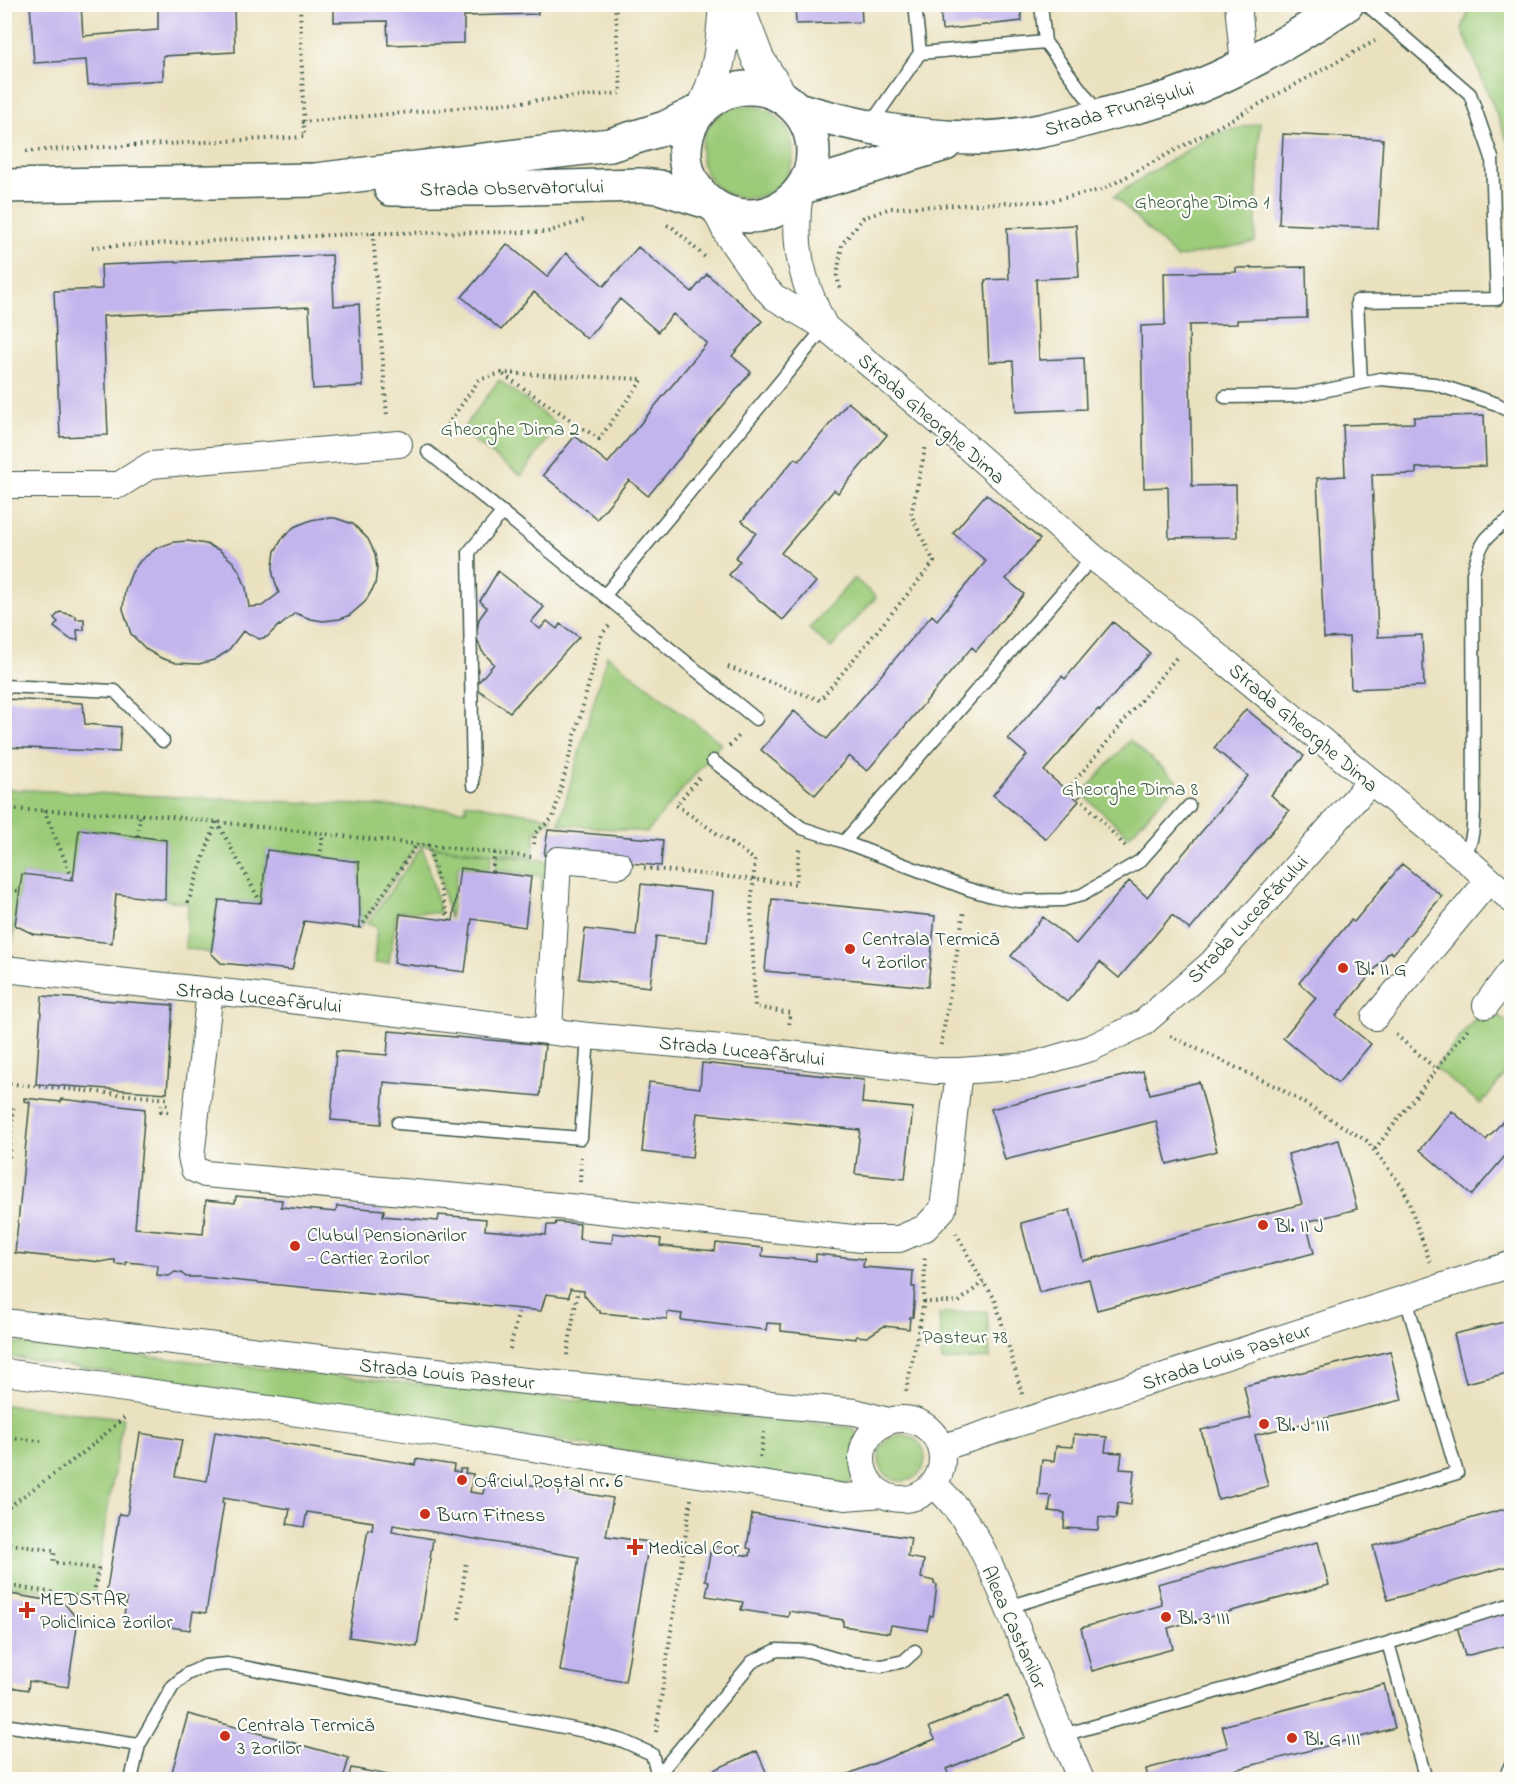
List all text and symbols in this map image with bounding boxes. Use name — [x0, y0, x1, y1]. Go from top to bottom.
street label: Strada Frunzișului — [1042, 75, 1198, 146]
street label: Strada Observatorului — [420, 173, 604, 206]
park label: Gheorghe Dima 1 — [1134, 189, 1270, 219]
street label: Strada Gheorghe Dima — [849, 347, 1011, 493]
park label: Gheorghe Dima 2 — [441, 416, 579, 446]
street label: Strada Gheorghe Dima — [1221, 658, 1384, 801]
park label: Gheorghe Dima 8 — [1062, 776, 1198, 806]
street label: Strada Luceafărului — [1182, 850, 1316, 991]
place label: Centrala Termică 4 Zorilor — [862, 926, 999, 978]
marker: Centrala Termică 4 Zorilor — [843, 942, 857, 956]
place label: Bl. II G — [1354, 956, 1407, 985]
marker: Bl. II G — [1336, 961, 1350, 975]
street label: Strada Luceafărului — [175, 976, 343, 1023]
street label: Strada Luceafărului — [658, 1029, 826, 1076]
place label: Bl. II J — [1274, 1213, 1324, 1242]
marker: Bl. II J — [1256, 1218, 1270, 1232]
place label: Clubul Pensionarilor - Cartier Zorilor — [307, 1222, 468, 1274]
marker: Clubul Pensionarilor - Cartier Zorilor — [288, 1239, 302, 1253]
street label: Strada Louis Pasteur — [1139, 1317, 1316, 1399]
park label: Pasteur 78 — [922, 1324, 1008, 1353]
street label: Strada Louis Pasteur — [358, 1352, 537, 1399]
place label: Bl. J III — [1275, 1412, 1330, 1441]
marker: Bl. J III — [1257, 1417, 1271, 1431]
place label: Oficiul Poștal nr. 6 — [474, 1468, 623, 1497]
marker: Oficiul Poștal nr. 6 — [455, 1473, 469, 1487]
place label: Burn Fitness — [436, 1502, 545, 1531]
marker: Burn Fitness — [418, 1507, 432, 1521]
place label: Medical Cor — [648, 1535, 740, 1564]
marker: Medical Cor — [626, 1538, 644, 1556]
street label: Aleea Castanilor — [973, 1562, 1053, 1695]
place label: MEDSTAR Policlinica Zorilor — [40, 1586, 173, 1638]
marker: MEDSTAR Policlinica Zorilor — [18, 1601, 36, 1619]
place label: Bl. 3 III — [1177, 1605, 1230, 1634]
marker: Bl. 3 III — [1159, 1610, 1173, 1624]
place label: Centrala Termică 3 Zorilor — [237, 1712, 374, 1764]
place label: Bl. G III — [1303, 1726, 1360, 1755]
marker: Centrala Termică 3 Zorilor — [218, 1729, 232, 1743]
marker: Bl. G III — [1285, 1731, 1299, 1745]

